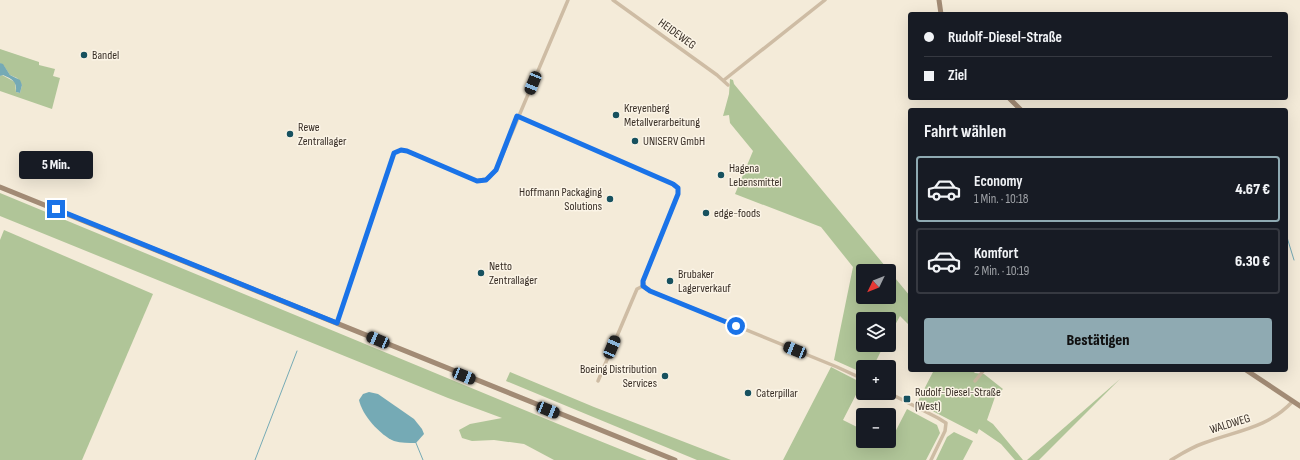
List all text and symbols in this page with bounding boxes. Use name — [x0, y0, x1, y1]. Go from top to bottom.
street label: HEIDEWEG — [655, 15, 699, 53]
text: Rudolf-Diesel-Straße — [948, 28, 1062, 47]
place label: Bandel — [92, 48, 119, 63]
marker: Bandel — [79, 50, 89, 60]
text: Ziel — [948, 66, 967, 85]
car — [523, 70, 543, 96]
place label: Kreyenberg Metallverarbeitung — [624, 101, 700, 130]
marker: Kreyenberg Metallverarbeitung — [611, 110, 621, 120]
place label: Rewe Zentrallager — [298, 120, 347, 149]
text: Fahrt wählen — [924, 121, 1006, 142]
marker: Rewe Zentrallager — [285, 129, 295, 139]
place label: UNISERV GmbH — [643, 134, 705, 149]
marker: UNISERV GmbH — [630, 136, 640, 146]
callout: 5 Min. — [19, 151, 93, 179]
text: 5 Min. — [42, 157, 70, 173]
place label: Hagena Lebensmittel — [729, 161, 782, 190]
marker: Hagena Lebensmittel — [716, 170, 726, 180]
icon: car — [926, 171, 962, 207]
text: Economy — [974, 172, 1023, 191]
text: 4.67 € — [1235, 180, 1270, 199]
place label: Hoffmann Packaging Solutions — [519, 185, 602, 214]
text: 1 Min. · 10:18 — [974, 191, 1028, 207]
marker: Hoffmann Packaging Solutions — [605, 194, 615, 204]
route end — [47, 200, 65, 218]
place label: edge-foods — [714, 206, 760, 221]
marker: edge-foods — [701, 208, 711, 218]
icon: car — [926, 243, 962, 279]
text: Komfort — [974, 244, 1018, 263]
text: 6.30 € — [1235, 252, 1270, 271]
place label: Netto Zentrallager — [489, 259, 538, 288]
text: 2 Min. · 10:19 — [974, 263, 1029, 279]
north arrow — [856, 264, 896, 304]
map controls — [856, 264, 896, 448]
place label: Brubaker Lagerverkauf — [678, 267, 731, 296]
marker: Netto Zentrallager — [476, 268, 486, 278]
marker: Brubaker Lagerverkauf — [665, 276, 675, 286]
button: layers — [856, 312, 896, 352]
route start — [727, 317, 745, 335]
button: Bestätigen — [924, 318, 1272, 364]
car — [365, 330, 391, 350]
car — [602, 334, 622, 360]
car — [782, 340, 808, 360]
button: + — [856, 360, 896, 400]
place label: Boeing Distribution Services — [580, 362, 657, 391]
car — [451, 366, 477, 386]
marker: Boeing Distribution Services — [660, 371, 670, 381]
place label: Rudolf-Diesel-Straße (West) — [915, 385, 1001, 414]
place label: Caterpillar — [756, 386, 798, 401]
marker: Caterpillar — [743, 388, 753, 398]
marker: Rudolf-Diesel-Straße (West) — [902, 394, 912, 404]
car — [535, 400, 561, 420]
button: − — [856, 408, 896, 448]
street label: WALDWEG — [1208, 411, 1252, 437]

